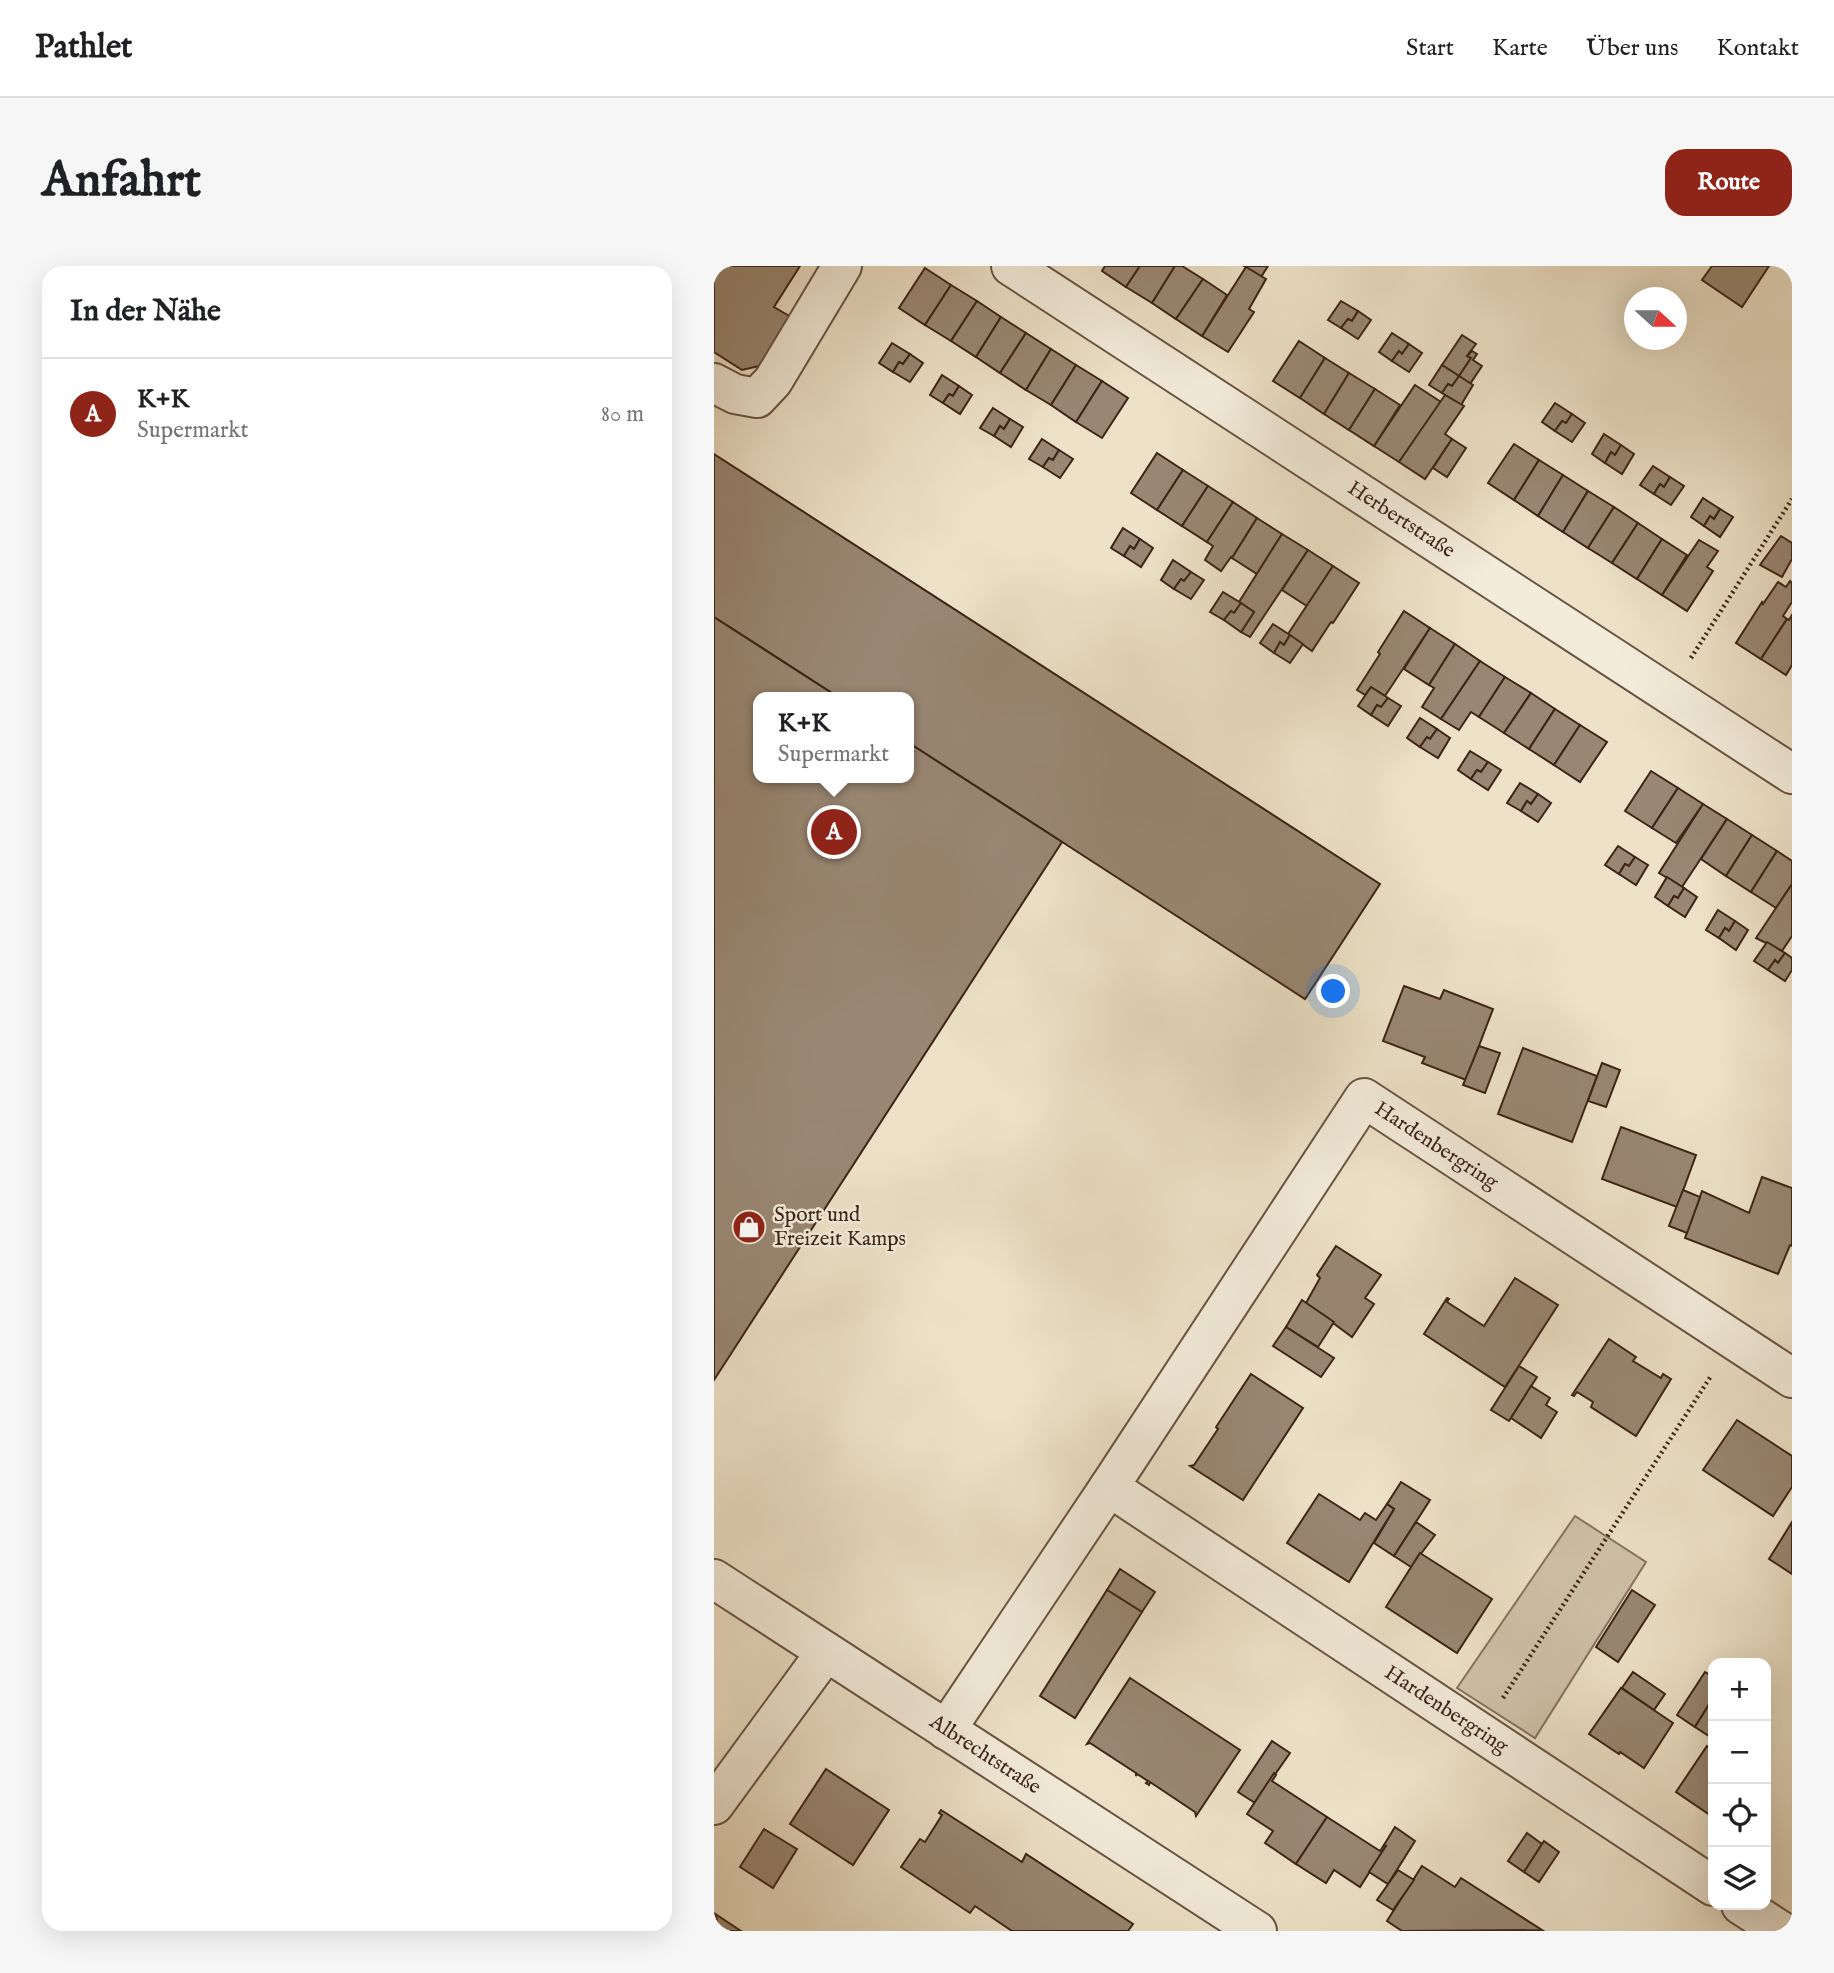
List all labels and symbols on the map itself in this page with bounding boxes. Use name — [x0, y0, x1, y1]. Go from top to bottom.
north arrow — [1624, 287, 1687, 350]
street label: Herbertstraße — [1342, 475, 1460, 565]
pin: A — [811, 806, 857, 858]
your location — [1316, 974, 1350, 1008]
street label: Hardenbergring — [1369, 1096, 1504, 1197]
place label: Sport und Freizeit Kamps — [774, 1202, 906, 1253]
shop icon: Sport und Freizeit Kamps — [730, 1208, 768, 1246]
street label: Hardenbergring — [1379, 1660, 1514, 1761]
street label: Albrechtstraße — [923, 1708, 1046, 1801]

